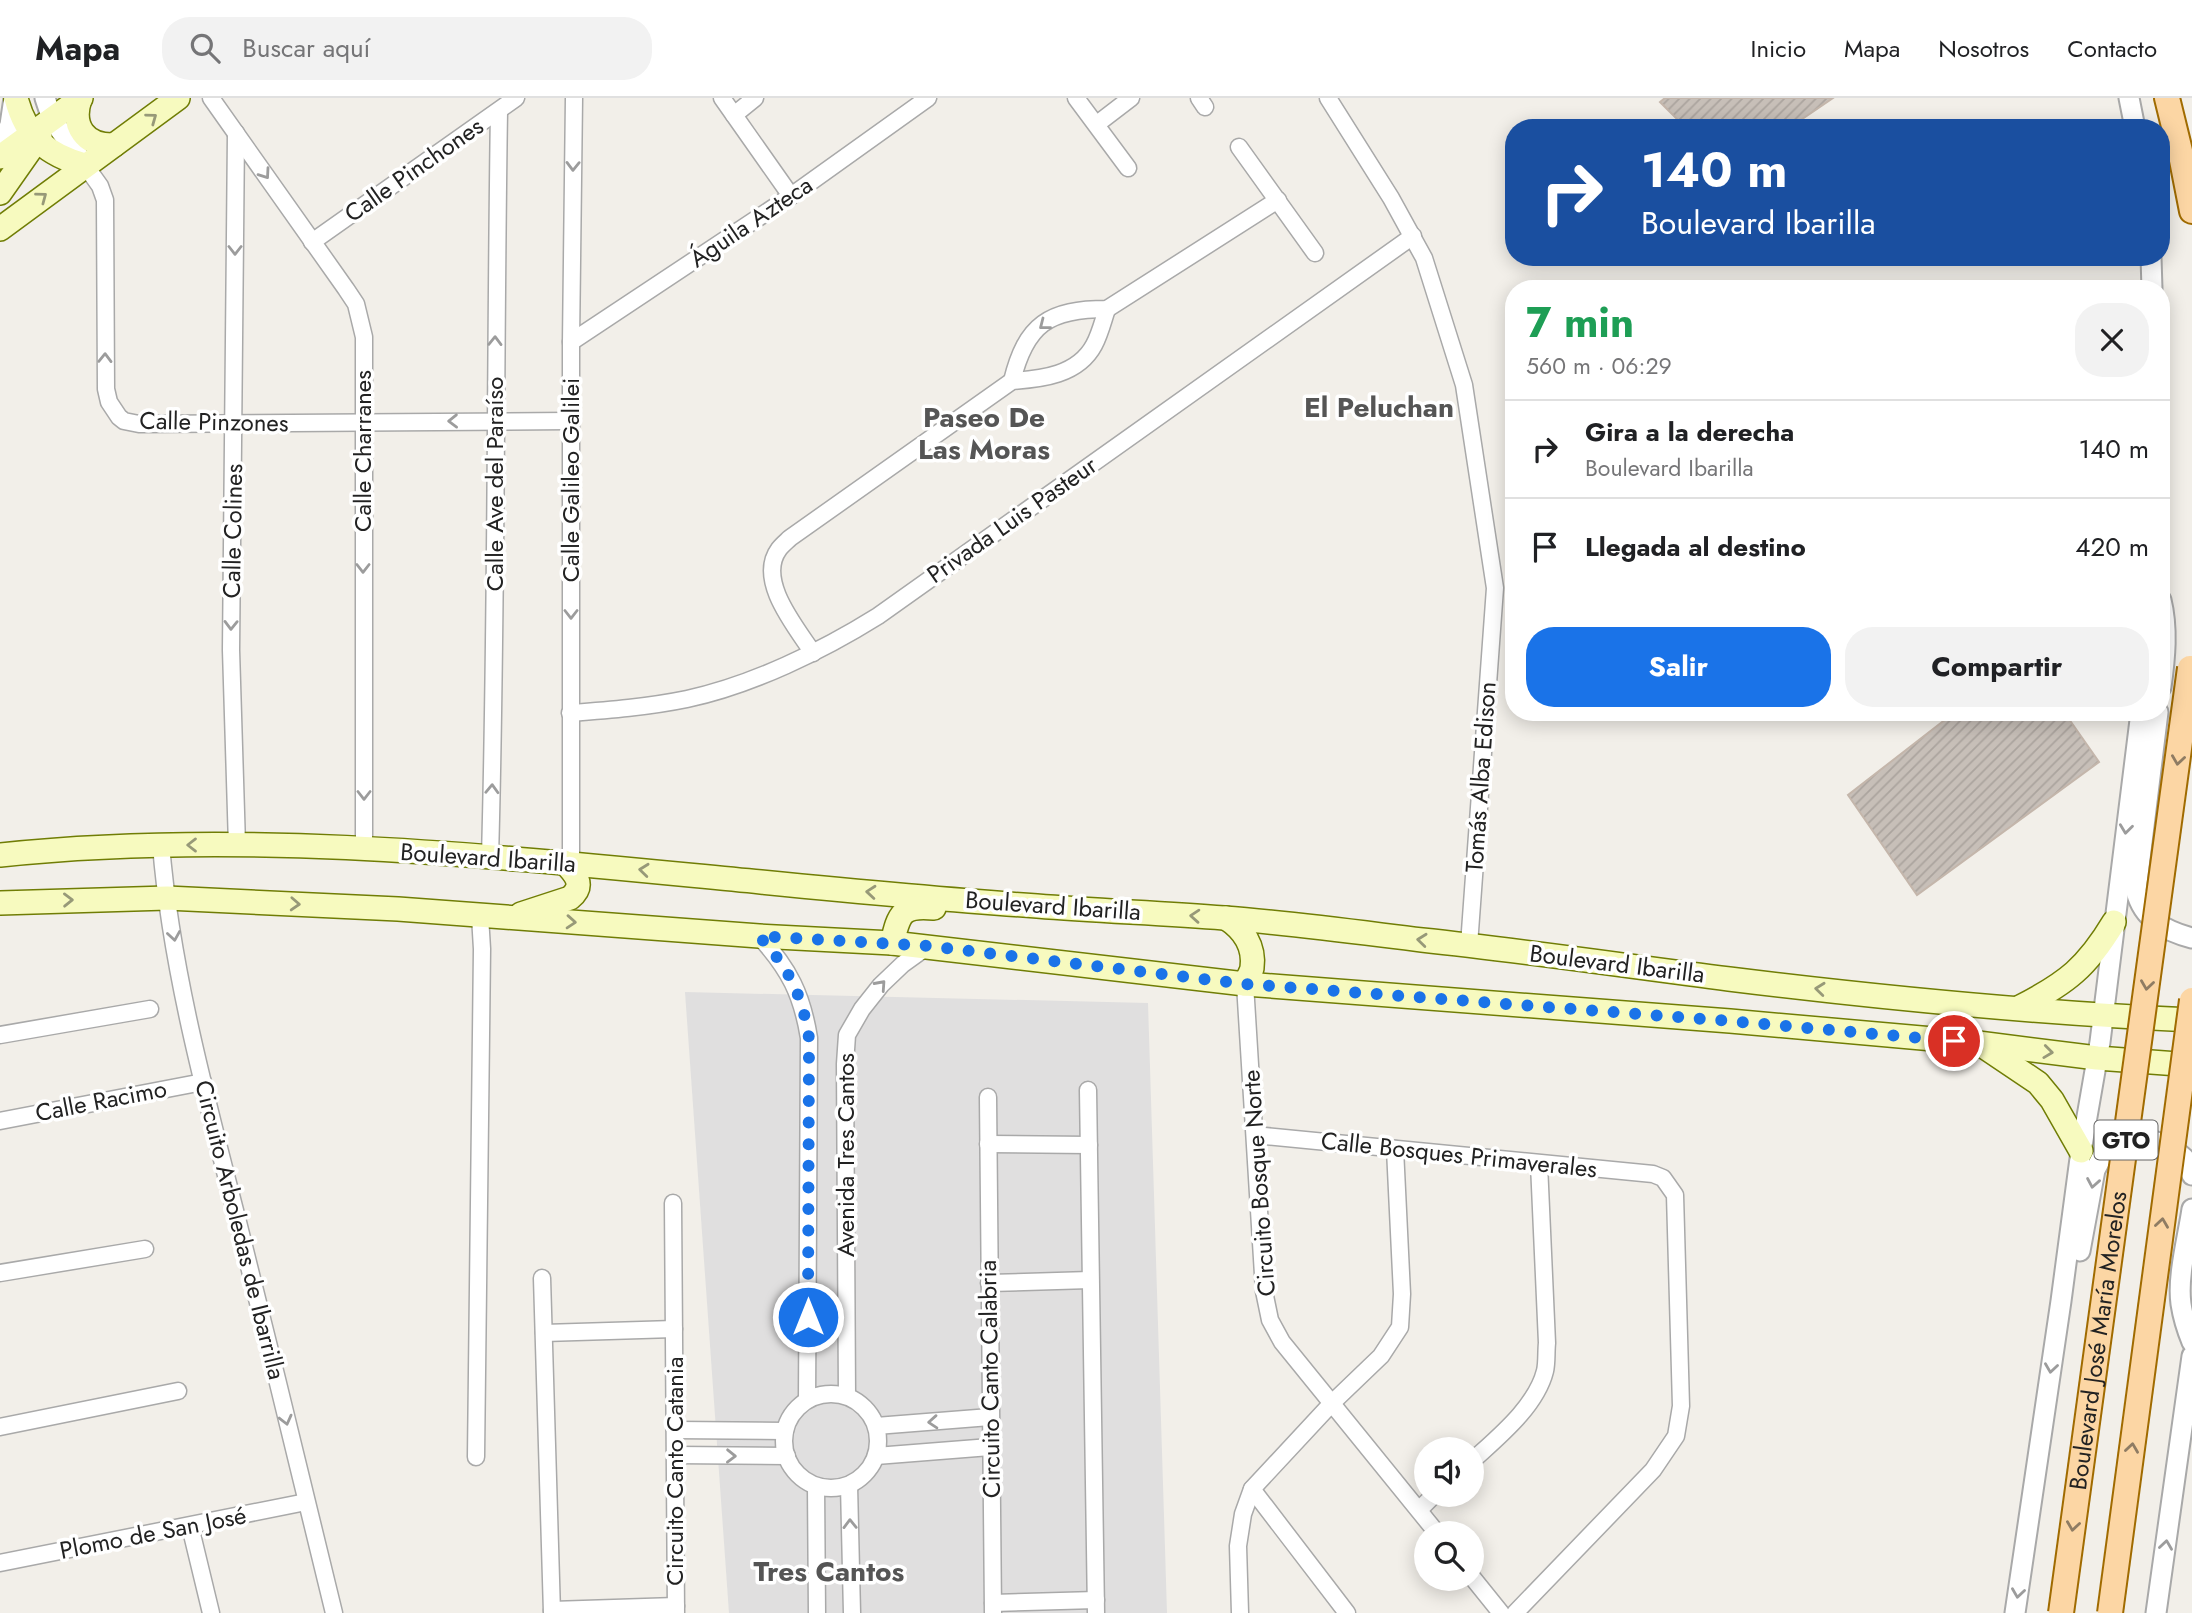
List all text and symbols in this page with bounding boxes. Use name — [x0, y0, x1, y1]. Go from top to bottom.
search box — [162, 17, 652, 80]
text: Mapa — [35, 25, 120, 72]
icon: search — [186, 29, 224, 67]
text: Buscar aquí — [242, 29, 370, 67]
text: Inicio — [1751, 31, 1806, 66]
text: Mapa — [1844, 31, 1900, 66]
text: Nosotros — [1938, 31, 2029, 66]
text: Contacto — [2067, 31, 2157, 66]
street label: Calle Pinchones — [337, 109, 490, 230]
one-way arrow — [144, 113, 157, 126]
text: 140 m — [1641, 135, 1787, 205]
icon: right — [1526, 147, 1617, 238]
one-way arrow — [565, 161, 581, 172]
one-way arrow — [257, 166, 269, 179]
street label: Águila Azteca — [682, 167, 819, 276]
one-way arrow — [35, 193, 47, 205]
text: Boulevard Ibarilla — [1641, 200, 1876, 246]
one-way arrow — [227, 245, 243, 256]
text: 7 min — [1526, 292, 1634, 353]
button: close — [2075, 303, 2149, 377]
one-way arrow — [1039, 316, 1051, 329]
one-way arrow — [488, 335, 503, 346]
text: 560 m · 06:29 — [1526, 349, 1672, 383]
one-way arrow — [98, 352, 113, 363]
street label: Calle Charranes — [345, 370, 380, 532]
street label: Calle Ave del Paraíso — [477, 377, 512, 591]
street label: Calle Galileo Galilei — [553, 378, 588, 582]
district label: El Peluchan — [1304, 387, 1454, 428]
district label: Paseo De Las Moras — [918, 397, 1050, 470]
street label: Calle Pinzones — [139, 403, 289, 440]
one-way arrow — [448, 413, 458, 429]
text: Gira a la derecha — [1585, 413, 1794, 451]
icon: right — [1526, 430, 1564, 468]
text: 140 m — [2078, 430, 2149, 468]
street label: Privada Luis Pasteur — [920, 447, 1104, 591]
text: Boulevard Ibarilla — [1585, 451, 1754, 485]
street label: Calle Colines — [214, 463, 251, 599]
icon: arrive — [1526, 528, 1564, 566]
text: Llegada al destino — [1585, 528, 1806, 566]
text: 420 m — [2075, 528, 2149, 566]
one-way arrow — [355, 563, 371, 574]
one-way arrow — [563, 609, 579, 620]
one-way arrow — [223, 620, 239, 630]
button: Salir — [1526, 627, 1831, 707]
button: Compartir — [1845, 627, 2149, 707]
street label: Tomás Alba Edison — [1456, 680, 1505, 874]
one-way arrow — [2170, 754, 2185, 766]
one-way arrow — [484, 783, 499, 794]
one-way arrow — [356, 791, 372, 801]
one-way arrow — [2119, 823, 2134, 834]
street label: Boulevard Ibarilla — [399, 834, 577, 881]
one-way arrow — [186, 837, 196, 853]
one-way arrow — [639, 863, 650, 878]
street label: Boulevard Ibarilla — [964, 882, 1142, 929]
one-way arrow — [865, 885, 876, 900]
one-way arrow — [63, 892, 74, 908]
one-way arrow — [290, 896, 301, 911]
one-way arrow — [1190, 909, 1201, 924]
one-way arrow — [566, 914, 577, 929]
one-way arrow — [166, 930, 181, 942]
one-way arrow — [1416, 932, 1428, 947]
street label: Boulevard Ibarilla — [1528, 935, 1707, 992]
one-way arrow — [2140, 979, 2155, 991]
one-way arrow — [873, 980, 885, 993]
one-way arrow — [1815, 982, 1826, 997]
pin — [1924, 1011, 1984, 1071]
icon: arrive — [1935, 1022, 1973, 1060]
one-way arrow — [2042, 1044, 2053, 1059]
street label: Avenida Tres Cantos — [828, 1053, 863, 1257]
street label: Circuito Bosque Norte — [1233, 1069, 1284, 1297]
street label: Calle Racimo — [32, 1071, 170, 1130]
street label: Circuito Arboledas de Ibarrilla — [186, 1077, 295, 1383]
road number: GTO — [2094, 1121, 2158, 1160]
street label: Calle Bosques Primaverales — [1319, 1123, 1599, 1186]
one-way arrow — [2086, 1177, 2101, 1189]
street label: Boulevard José María Morelos — [2060, 1189, 2135, 1492]
one-way arrow — [2154, 1217, 2169, 1229]
street label: Circuito Canto Calabria — [970, 1260, 1009, 1498]
position arrow — [771, 1280, 845, 1354]
street label: Circuito Canto Catania — [657, 1356, 692, 1586]
one-way arrow — [2044, 1362, 2059, 1374]
one-way arrow — [278, 1414, 292, 1426]
one-way arrow — [927, 1414, 938, 1429]
map controls — [1414, 1437, 1484, 1591]
button: sound — [1414, 1437, 1484, 1507]
one-way arrow — [2124, 1442, 2139, 1454]
one-way arrow — [726, 1448, 736, 1464]
street label: Plomo de San José — [57, 1497, 249, 1568]
one-way arrow — [842, 1519, 858, 1529]
one-way arrow — [2065, 1520, 2080, 1532]
button: search — [1414, 1521, 1484, 1591]
one-way arrow — [2158, 1540, 2173, 1551]
district label: Tres Cantos — [754, 1551, 905, 1592]
one-way arrow — [2011, 1587, 2026, 1599]

